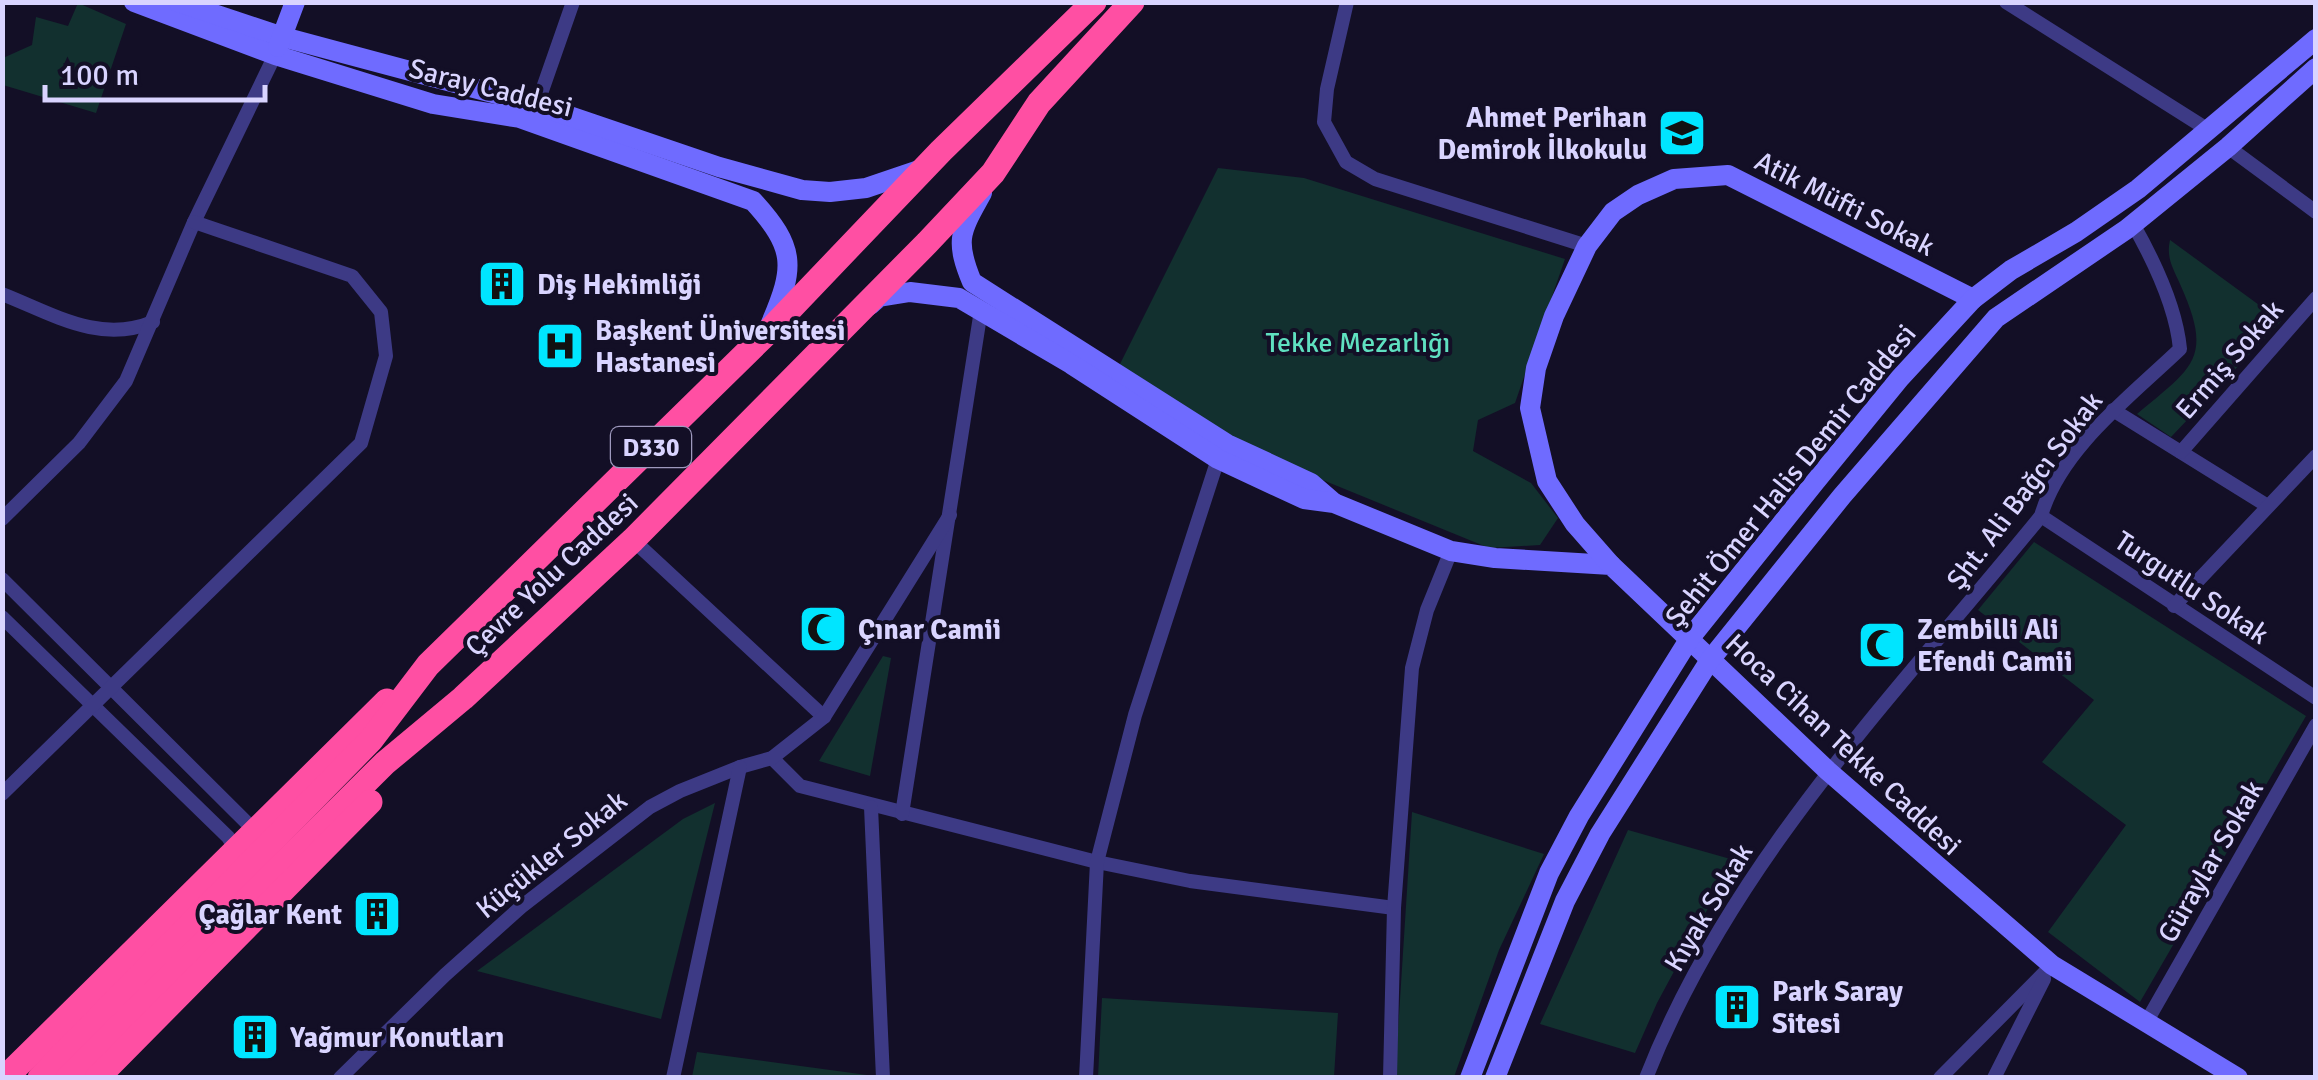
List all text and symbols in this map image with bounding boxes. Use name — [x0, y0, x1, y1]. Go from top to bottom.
scale bar — [45, 40, 265, 102]
street label: Saray Caddesi — [405, 51, 576, 125]
text: 100 m — [60, 57, 139, 94]
place label: Ahmet Perihan Demirok İlkokulu — [1438, 101, 1647, 167]
school or university icon: Ahmet Perihan Demirok İlkokulu — [1656, 107, 1708, 159]
street label: Atik Müfti Sokak — [1749, 144, 1940, 264]
building icon: Diş Hekimliği — [476, 258, 528, 310]
place label: Diş Hekimliği — [537, 268, 701, 302]
street label: Ermiş Sokak — [2169, 293, 2291, 426]
place label: Başkent Üniversitesi Hastanesi — [595, 314, 845, 380]
street label: Şehit Ömer Halis Demir Caddesi — [1658, 317, 1923, 634]
hospital icon: Başkent Üniversitesi Hastanesi — [534, 320, 586, 372]
park label: Tekke Mezarlığı — [1266, 326, 1450, 360]
street label: Şht. Ali Bağcı Sokak — [1940, 385, 2110, 596]
road number: D330 — [611, 427, 691, 467]
street label: Çevre Yolu Caddesi — [458, 486, 645, 664]
street label: Turgutlu Sokak — [2108, 524, 2275, 652]
mosque icon: Çınar Camii — [797, 603, 849, 655]
place label: Çınar Camii — [858, 613, 1001, 647]
place label: Zembilli Ali Efendi Camii — [1917, 613, 2073, 679]
mosque icon: Zembilli Ali Efendi Camii — [1856, 619, 1908, 671]
street label: Hoca Cihan Tekke Caddesi — [1718, 627, 1968, 863]
street label: Güraylar Sokak — [2151, 774, 2271, 949]
street label: Küçükler Sokak — [469, 784, 634, 926]
street label: Kıyak Sokak — [1657, 837, 1760, 978]
building icon: Çağlar Kent — [351, 888, 403, 940]
place label: Çağlar Kent — [198, 898, 343, 932]
place label: Park Saray Sitesi — [1772, 975, 1903, 1041]
building icon: Park Saray Sitesi — [1711, 981, 1763, 1033]
building icon: Yağmur Konutları — [229, 1011, 281, 1063]
place label: Yağmur Konutları — [289, 1021, 504, 1055]

